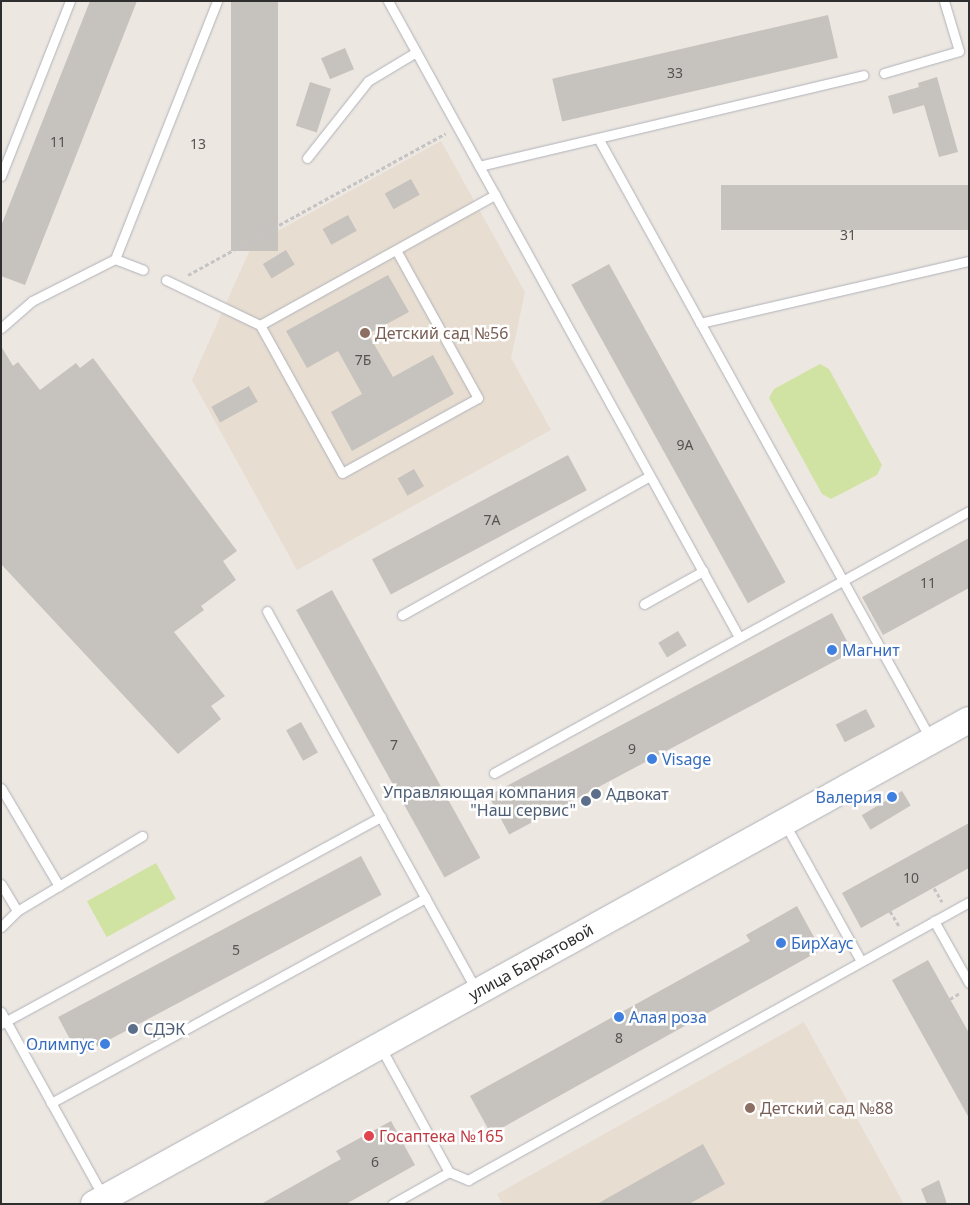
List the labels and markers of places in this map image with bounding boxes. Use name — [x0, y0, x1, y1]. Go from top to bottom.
place label: Детский сад №56 — [375, 323, 508, 343]
marker: Детский сад №56 — [359, 327, 371, 339]
place label: Магнит — [842, 640, 900, 660]
marker: Магнит — [826, 644, 838, 656]
place label: Visage — [662, 749, 711, 769]
marker: Visage — [646, 753, 658, 765]
place label: Управляющая компания "Наш сервис" — [383, 782, 576, 820]
place label: Адвокат — [606, 784, 669, 804]
place label: Валерия — [816, 787, 882, 807]
marker: Адвокат — [590, 788, 602, 800]
marker: Валерия — [886, 791, 898, 803]
marker: Управляющая компания "Наш сервис" — [580, 795, 592, 807]
place label: БирХаус — [791, 933, 854, 953]
marker: БирХаус — [775, 937, 787, 949]
place label: Алая роза — [629, 1007, 707, 1027]
marker: Алая роза — [613, 1011, 625, 1023]
place label: СДЭК — [143, 1019, 185, 1039]
marker: СДЭК — [127, 1023, 139, 1035]
place label: Олимпус — [26, 1034, 95, 1054]
marker: Олимпус — [99, 1038, 111, 1050]
place label: Детский сад №88 — [760, 1098, 893, 1118]
marker: Детский сад №88 — [744, 1102, 756, 1114]
place label: Госаптека №165 — [379, 1126, 504, 1146]
marker: Госаптека №165 — [363, 1130, 375, 1142]

